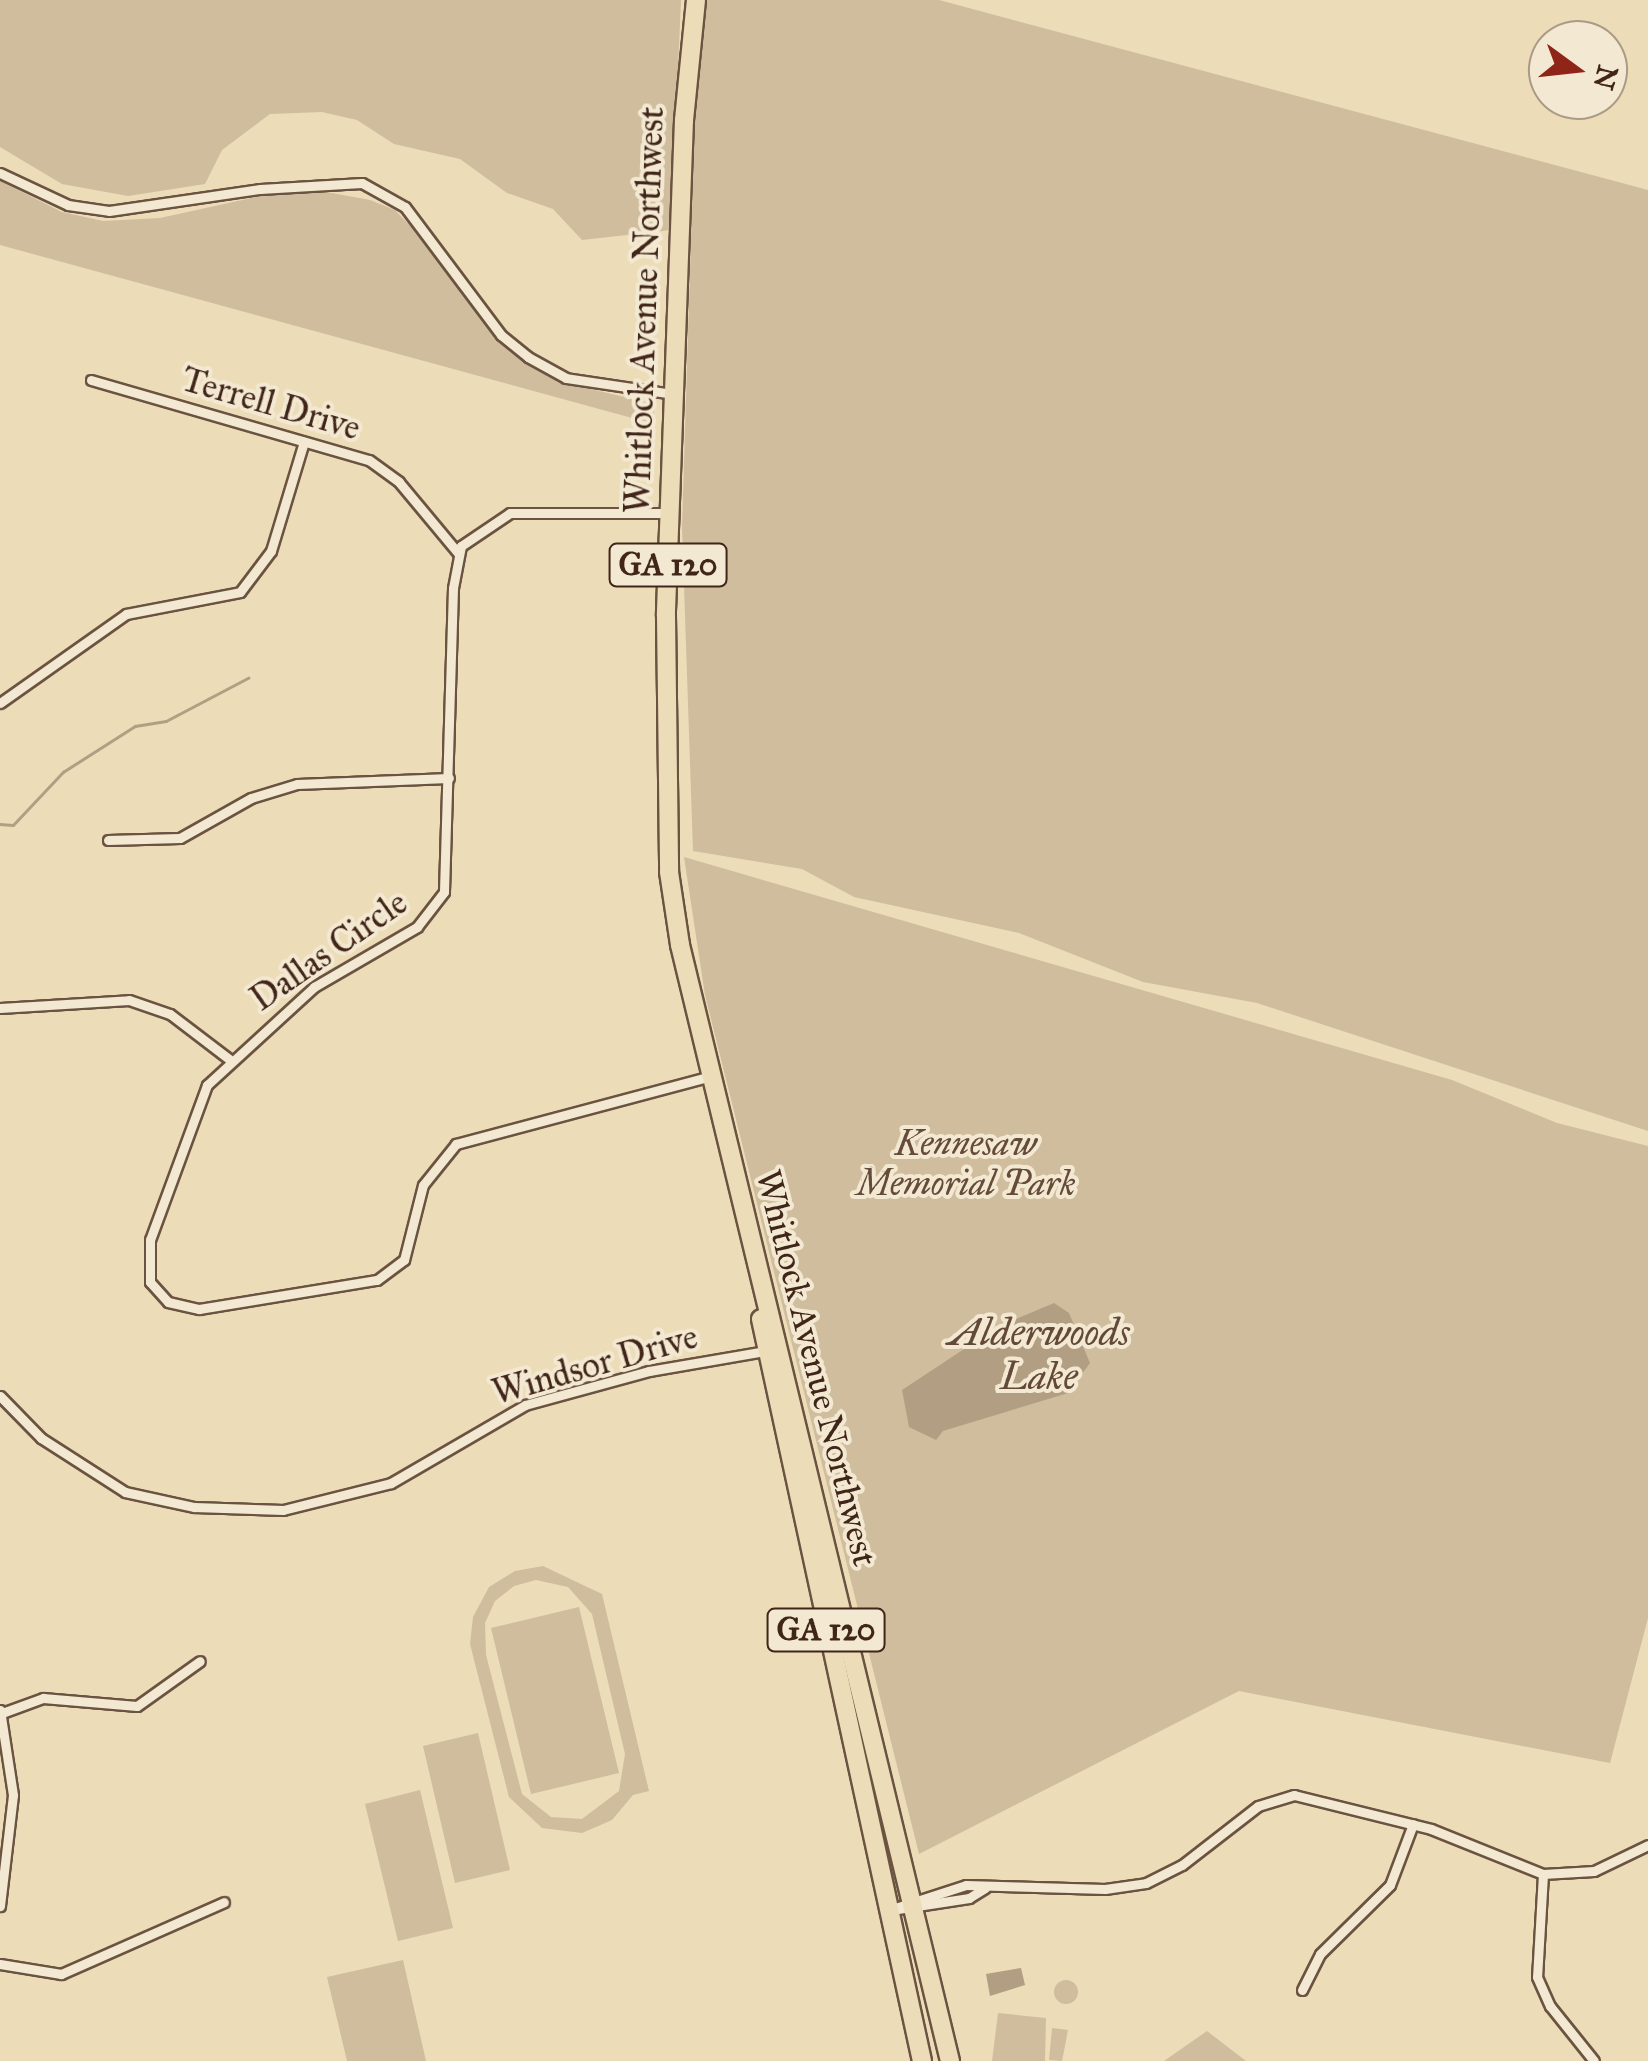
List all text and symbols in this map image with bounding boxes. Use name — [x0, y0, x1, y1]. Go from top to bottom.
north arrow — [1528, 20, 1628, 120]
text: N — [1586, 61, 1626, 93]
street label: Whitlock Avenue Northwest — [617, 106, 673, 514]
street label: Terrell Drive — [177, 358, 365, 450]
road number: GA 120 — [608, 538, 728, 592]
street label: Dallas Circle — [243, 882, 415, 1020]
park label: Kennesaw Memorial Park — [856, 1123, 1076, 1205]
street label: Whitlock Avenue Northwest — [746, 1165, 886, 1571]
water label: Alderwoods Lake — [948, 1310, 1130, 1400]
street label: Windsor Drive — [488, 1316, 702, 1414]
road number: GA 120 — [766, 1603, 886, 1657]

